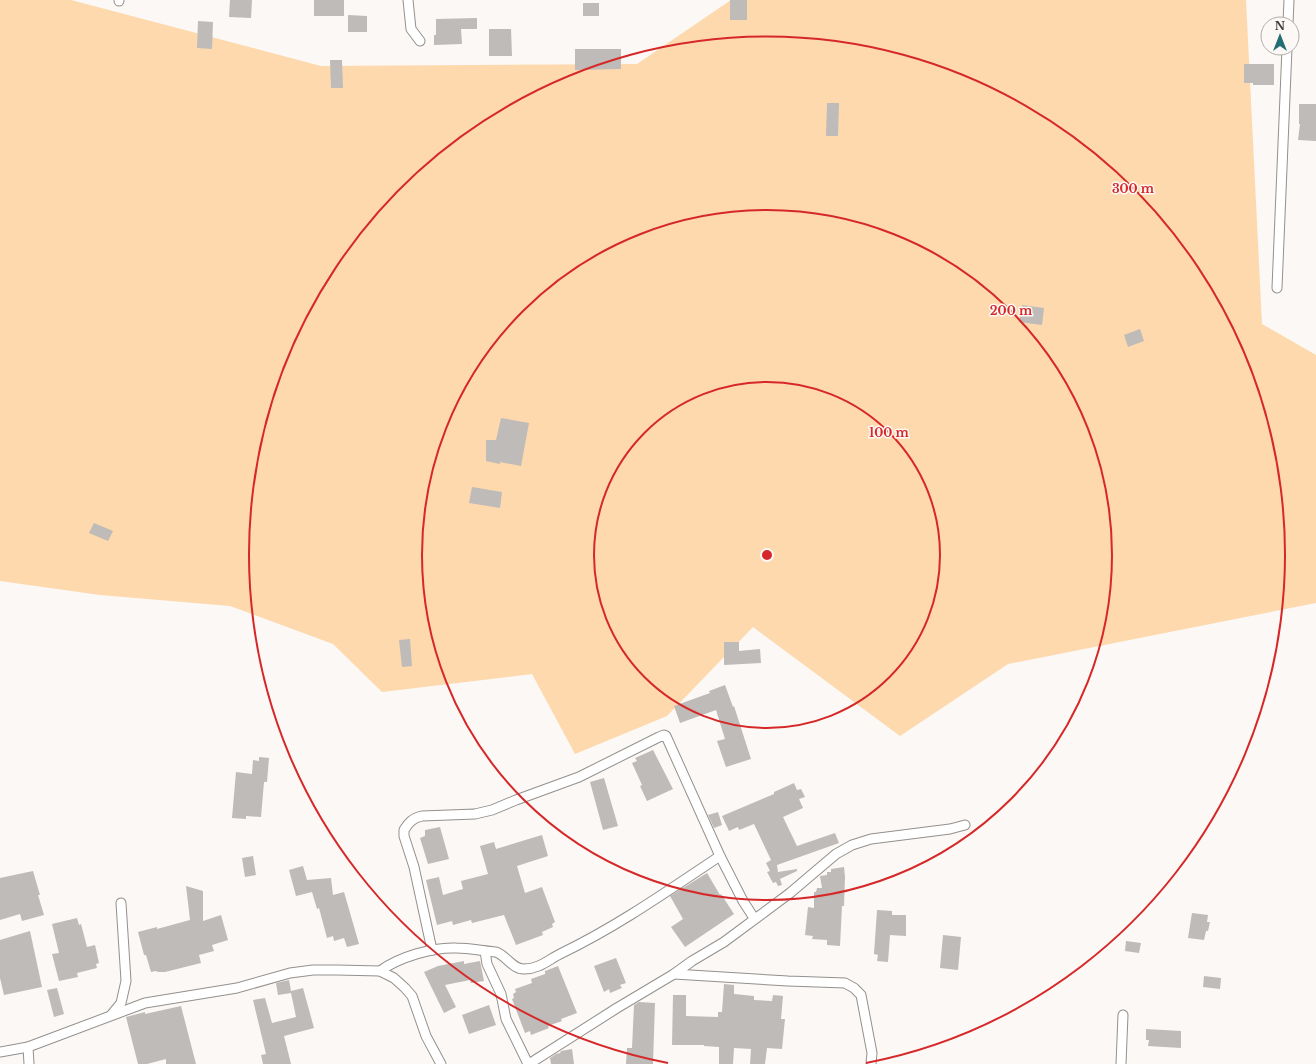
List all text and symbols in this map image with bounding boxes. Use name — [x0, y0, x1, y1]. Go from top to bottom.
north arrow — [1260, 16, 1300, 56]
text: N — [1275, 19, 1286, 33]
text: 300 m — [1112, 181, 1155, 196]
text: 200 m — [990, 303, 1033, 318]
text: 100 m — [869, 425, 910, 440]
centre of rings — [760, 548, 774, 562]

